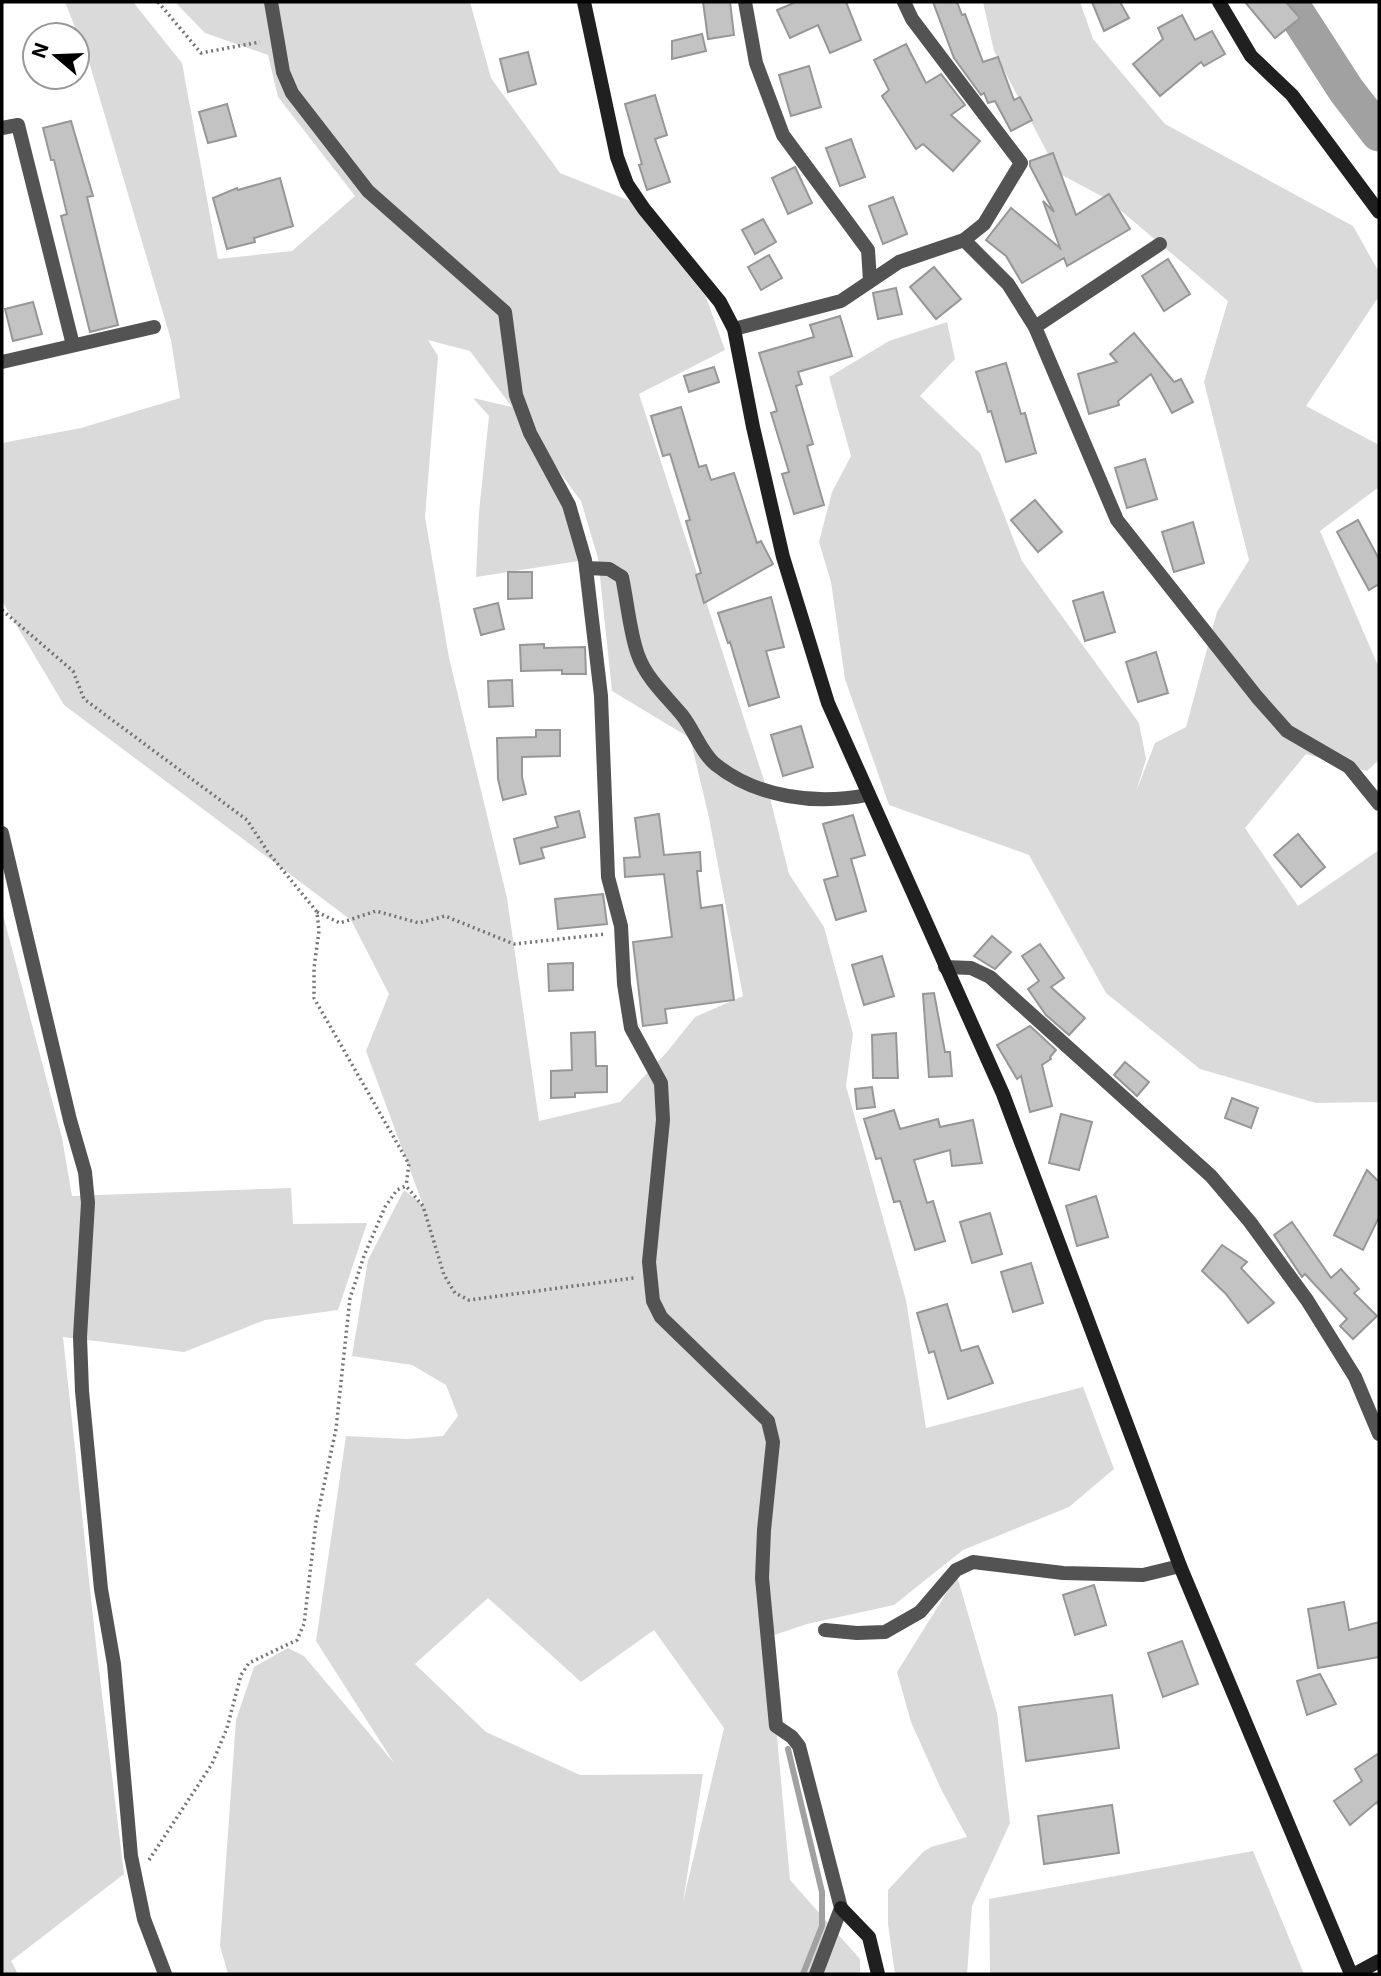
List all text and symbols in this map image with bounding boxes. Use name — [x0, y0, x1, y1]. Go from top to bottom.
north arrow — [21, 21, 91, 91]
text: N — [27, 40, 54, 61]

